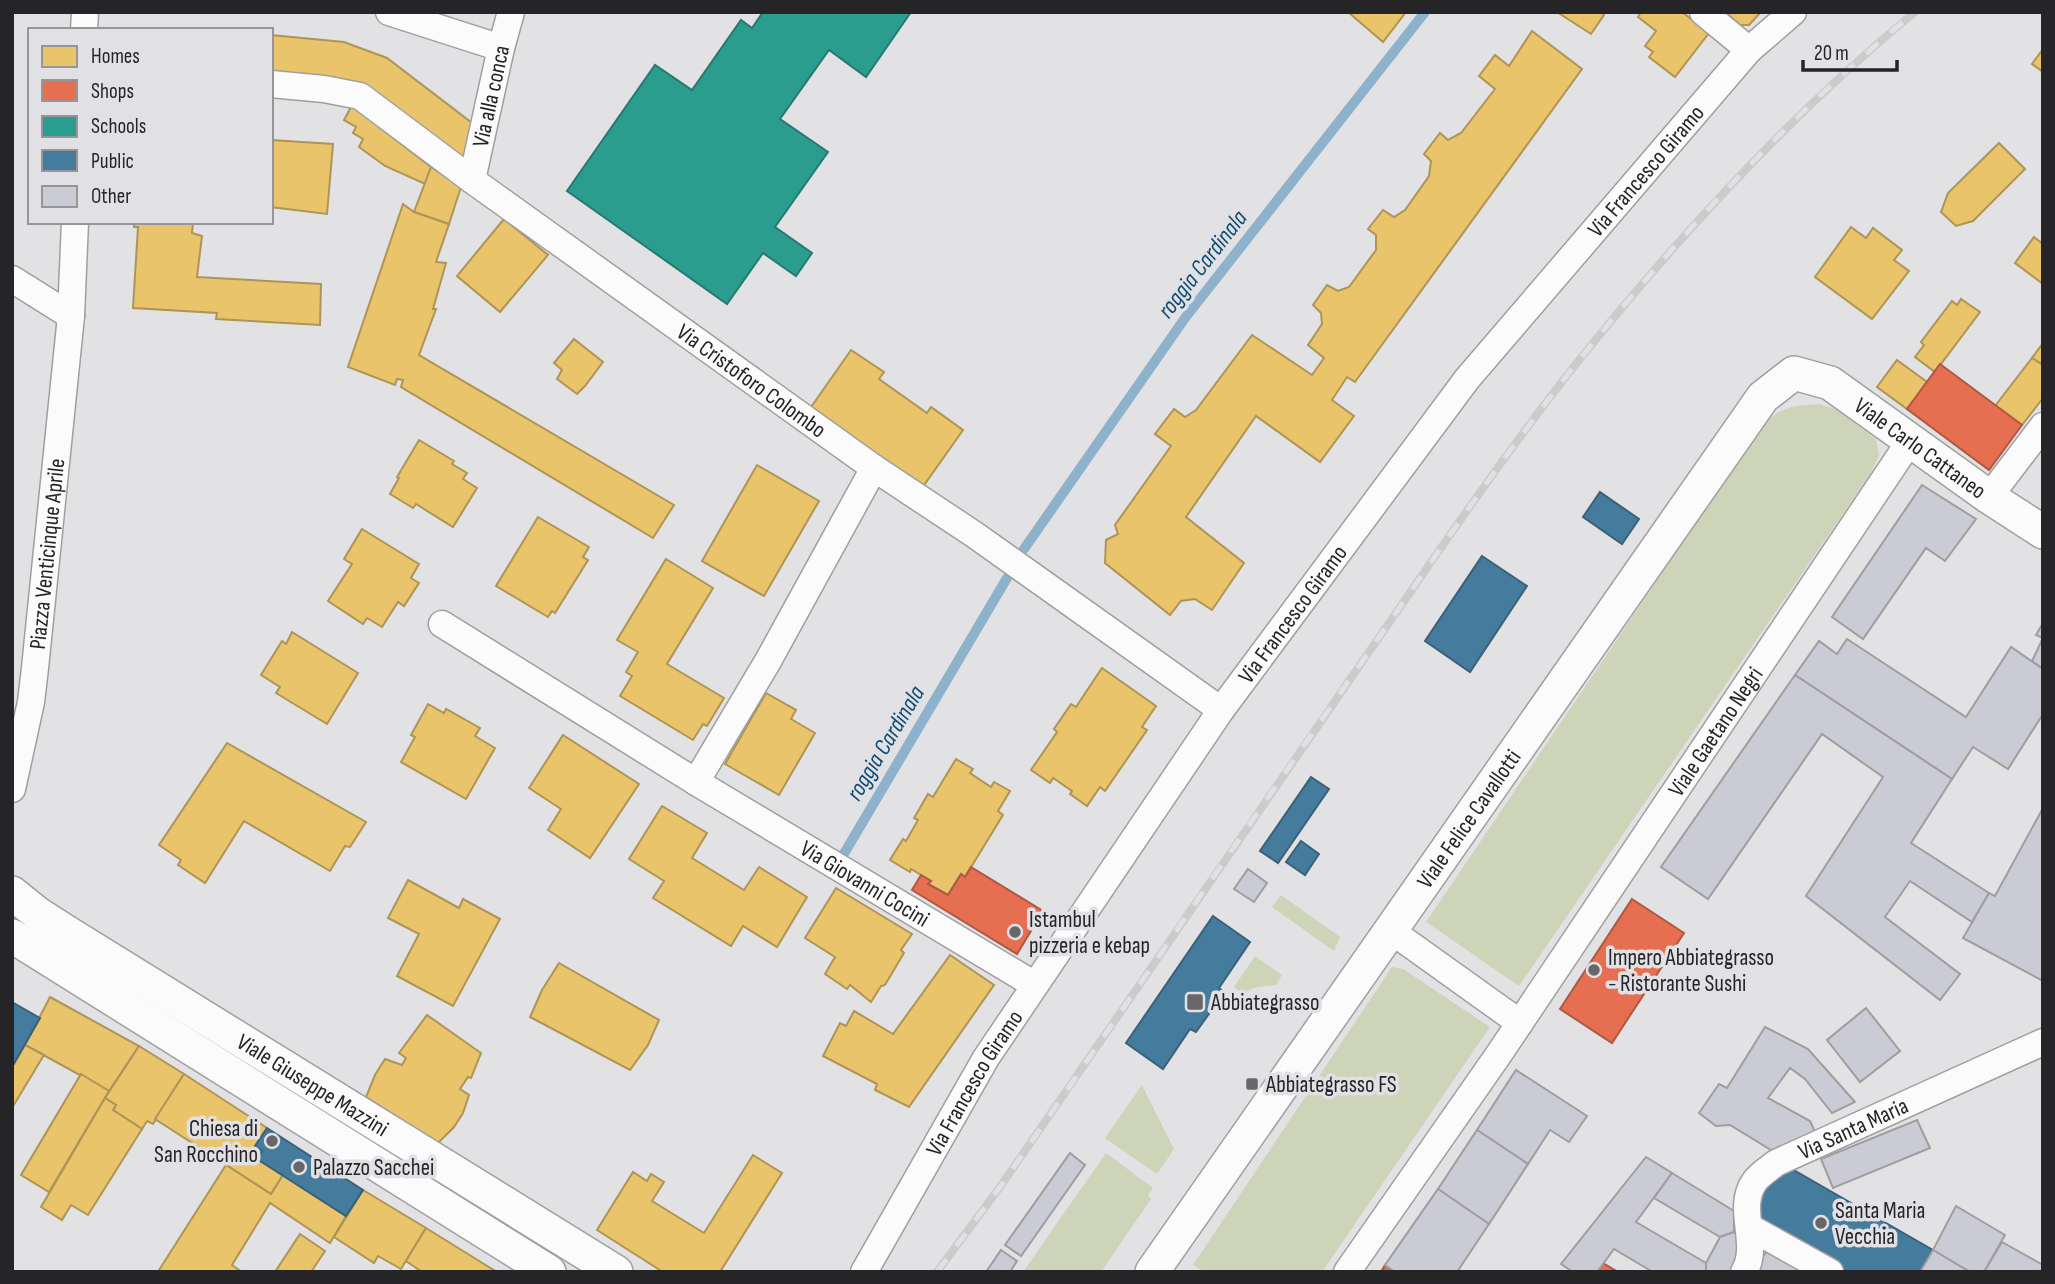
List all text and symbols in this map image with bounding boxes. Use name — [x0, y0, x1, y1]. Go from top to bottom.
legend — [28, 28, 273, 224]
scale bar — [1803, 28, 1898, 72]
text: 20 m — [1814, 41, 1849, 66]
street label: Via alla conca — [467, 43, 516, 150]
text: Homes — [91, 44, 140, 69]
text: Shops — [91, 79, 134, 104]
street label: Via Francesco Giramo — [1582, 100, 1711, 243]
text: Schools — [91, 114, 146, 139]
text: Public — [91, 149, 134, 174]
text: Other — [91, 184, 131, 209]
water label: roggia Cardinala — [1151, 204, 1254, 324]
street label: Via Cristoforo Colombo — [671, 318, 831, 444]
street label: Viale Carlo Cattaneo — [1848, 392, 1991, 505]
street label: Piazza Venticinque Aprile — [24, 457, 71, 651]
street label: Via Francesco Giramo — [1233, 540, 1354, 689]
street label: Viale Gaetano Negri — [1663, 662, 1769, 802]
water label: roggia Cardinala — [840, 680, 931, 806]
street label: Viale Felice Cavallotti — [1411, 744, 1527, 894]
street label: Via Giovanni Cocini — [795, 835, 934, 933]
place label: Istambul pizzeria e kebap — [1029, 906, 1150, 960]
marker: Istambul pizzeria e kebap — [1007, 924, 1023, 940]
place label: Impero Abbiategrasso - Ristorante Sushi — [1608, 944, 1774, 998]
marker: Impero Abbiategrasso - Ristorante Sushi — [1586, 962, 1602, 978]
place label: Abbiategrasso — [1210, 989, 1320, 1017]
marker: Abbiategrasso — [1185, 992, 1205, 1012]
street label: Via Francesco Giramo — [920, 1005, 1029, 1161]
street label: Viale Giuseppe Mazzini — [231, 1028, 393, 1143]
place label: Abbiategrasso FS — [1265, 1071, 1397, 1099]
marker: Abbiategrasso FS — [1244, 1076, 1260, 1092]
street label: Via Santa Maria — [1794, 1092, 1913, 1166]
place label: Chiesa di San Rocchino — [154, 1115, 258, 1169]
marker: Chiesa di San Rocchino — [264, 1133, 280, 1149]
place label: Palazzo Sacchei — [313, 1154, 434, 1182]
marker: Palazzo Sacchei — [291, 1159, 307, 1175]
place label: Santa Maria Vecchia — [1835, 1197, 1925, 1251]
marker: Santa Maria Vecchia — [1813, 1215, 1829, 1231]

